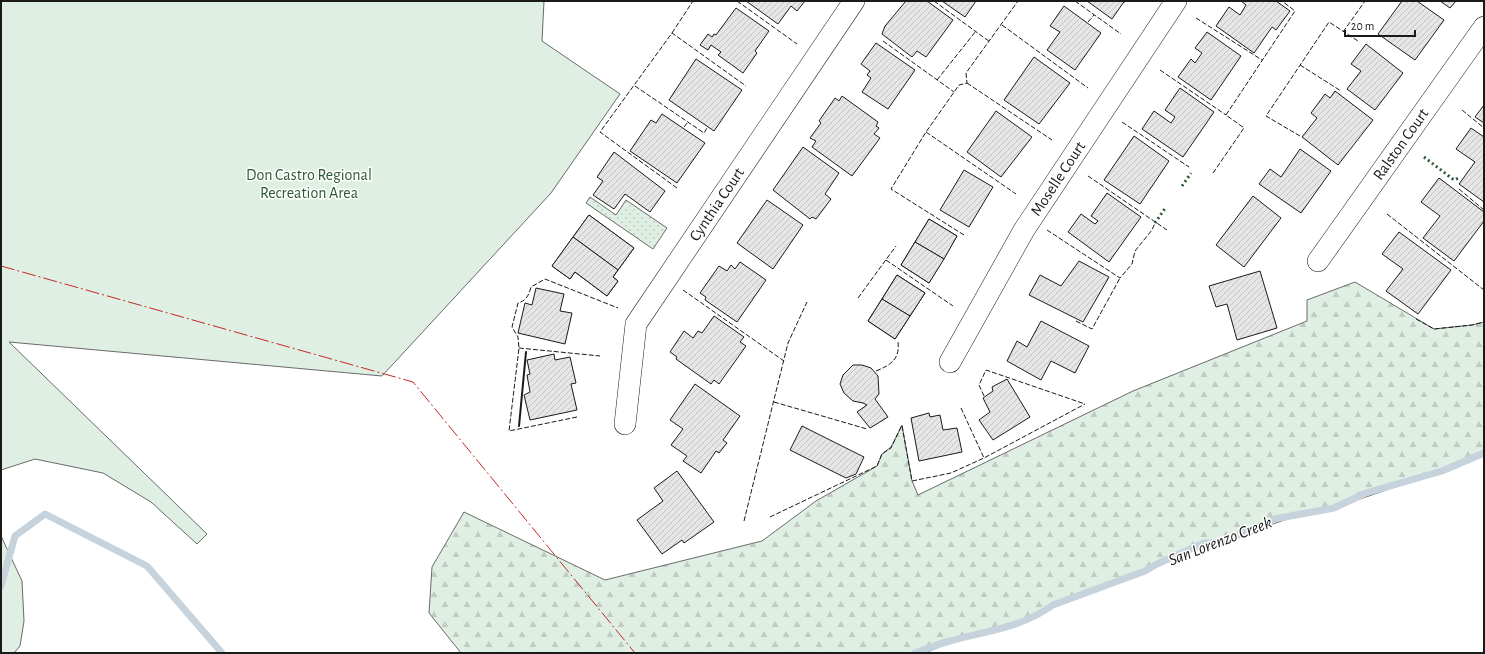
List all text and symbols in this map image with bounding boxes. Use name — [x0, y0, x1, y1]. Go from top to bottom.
scale bar — [1345, 12, 1415, 38]
text: 20 m — [1351, 20, 1374, 32]
street label: Ralston Court — [1370, 106, 1431, 183]
street label: Moselle Court — [1028, 139, 1088, 219]
street label: Cynthia Court — [686, 165, 747, 244]
park label: Don Castro Regional Recreation Area — [246, 167, 372, 201]
water label: San Lorenzo Creek — [1166, 513, 1274, 569]

